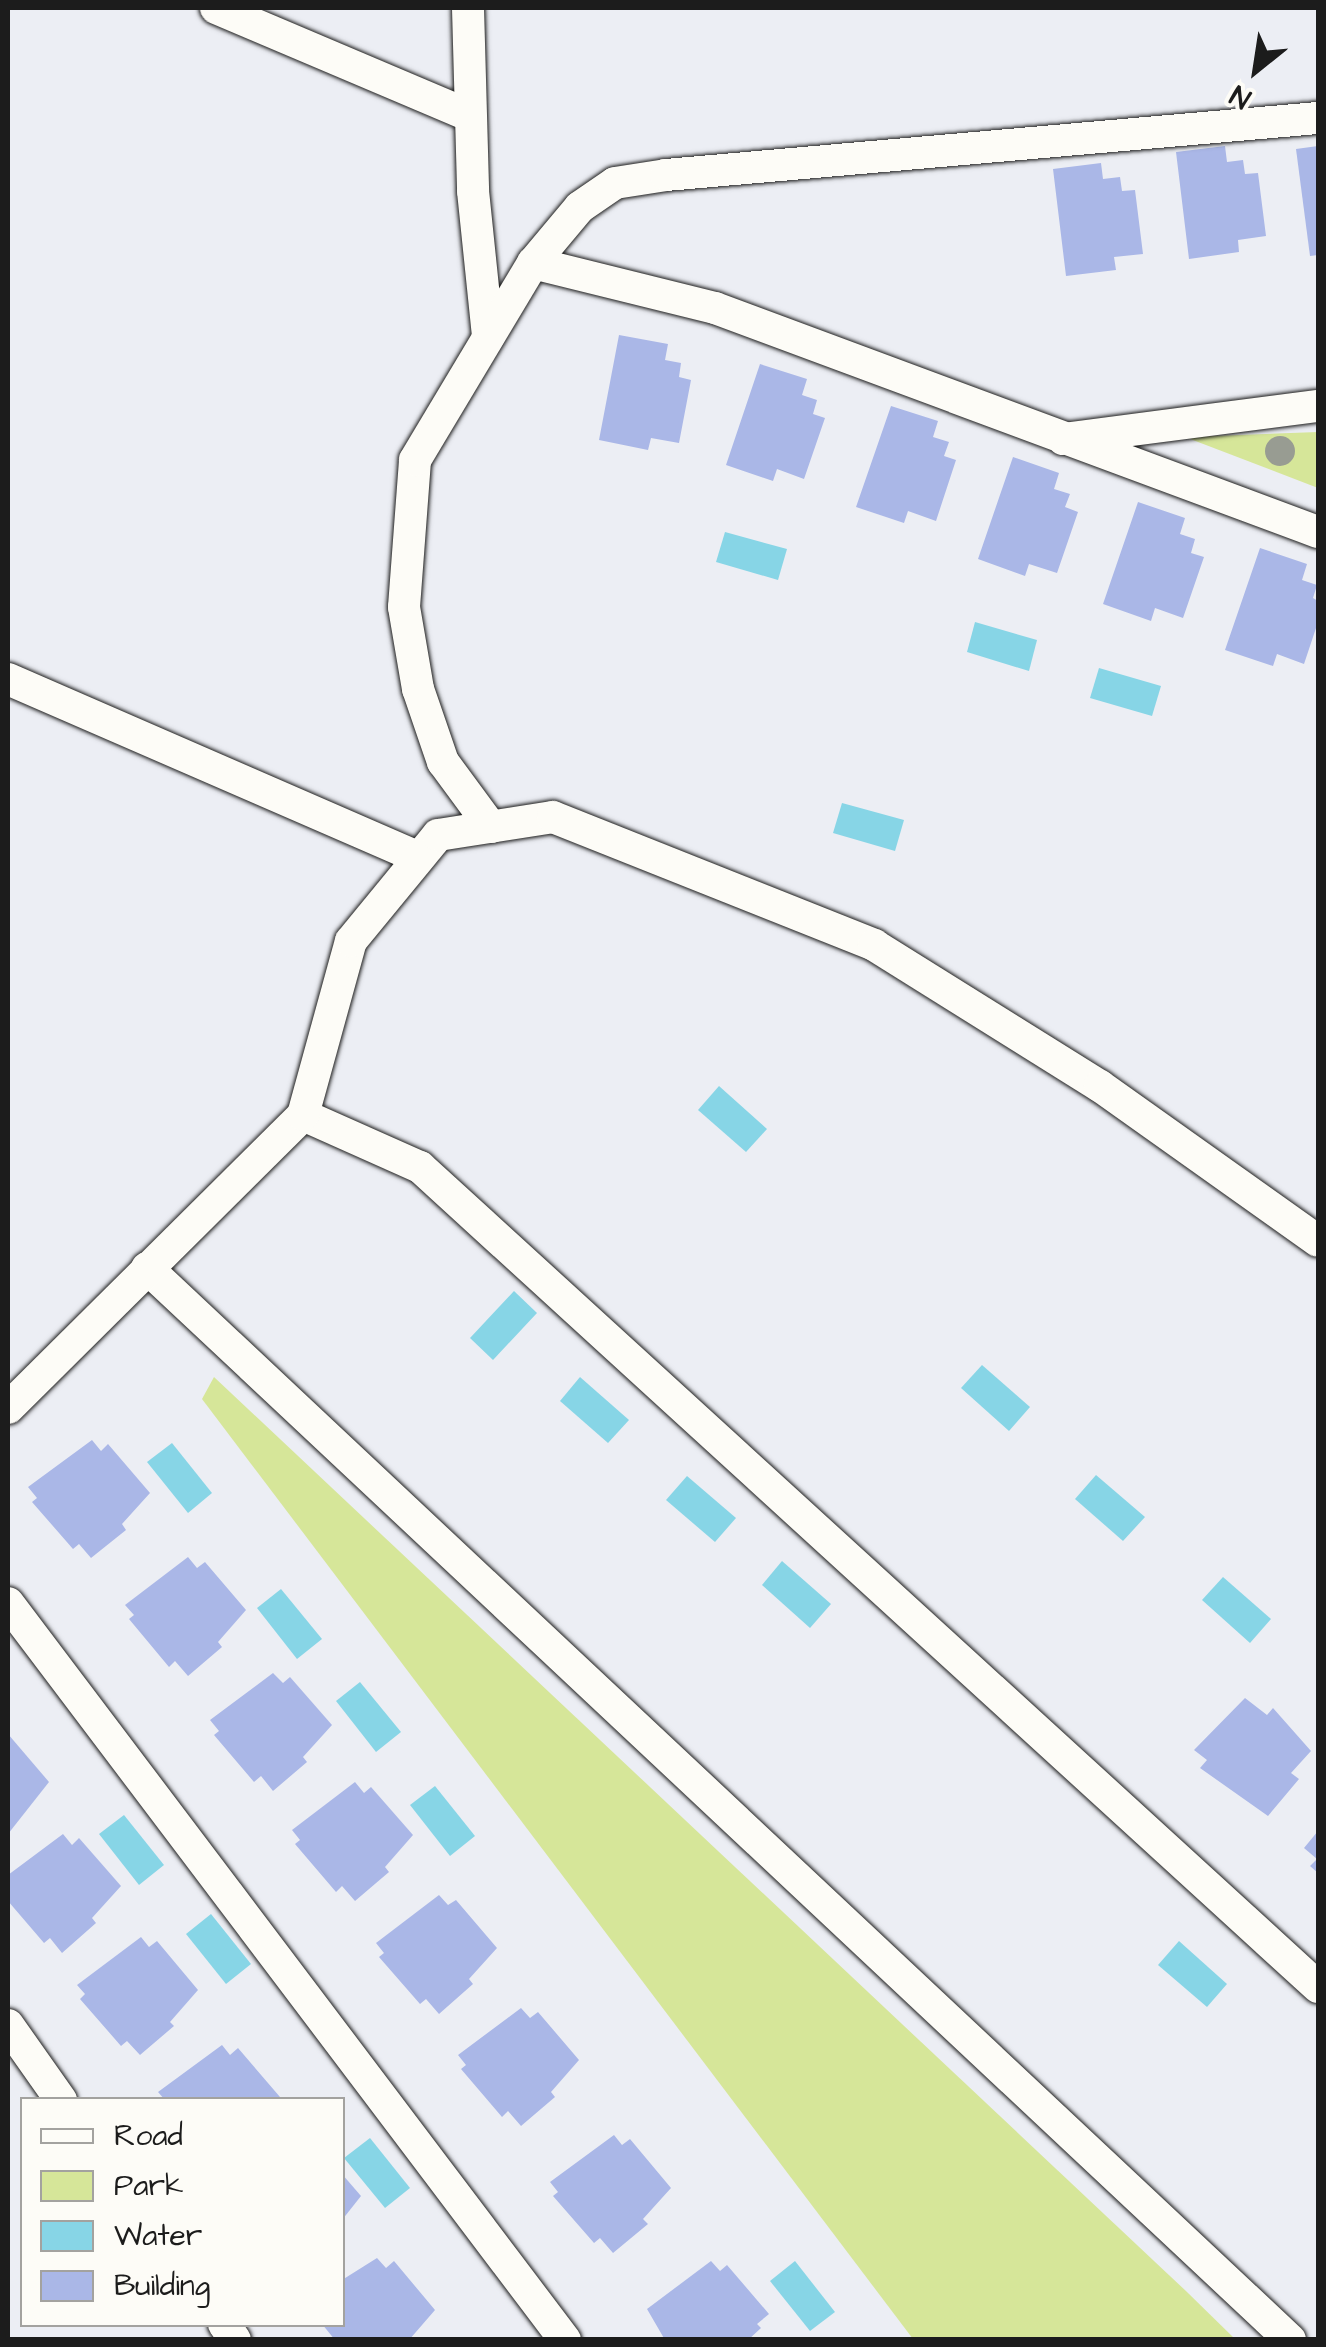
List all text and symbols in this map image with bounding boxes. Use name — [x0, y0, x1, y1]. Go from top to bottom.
north arrow — [1206, 20, 1306, 120]
text: N — [1223, 75, 1258, 118]
legend — [20, 2097, 345, 2327]
text: Road — [114, 2115, 183, 2157]
text: Park — [114, 2165, 183, 2207]
text: Water — [114, 2215, 202, 2257]
text: Building — [114, 2265, 210, 2307]

